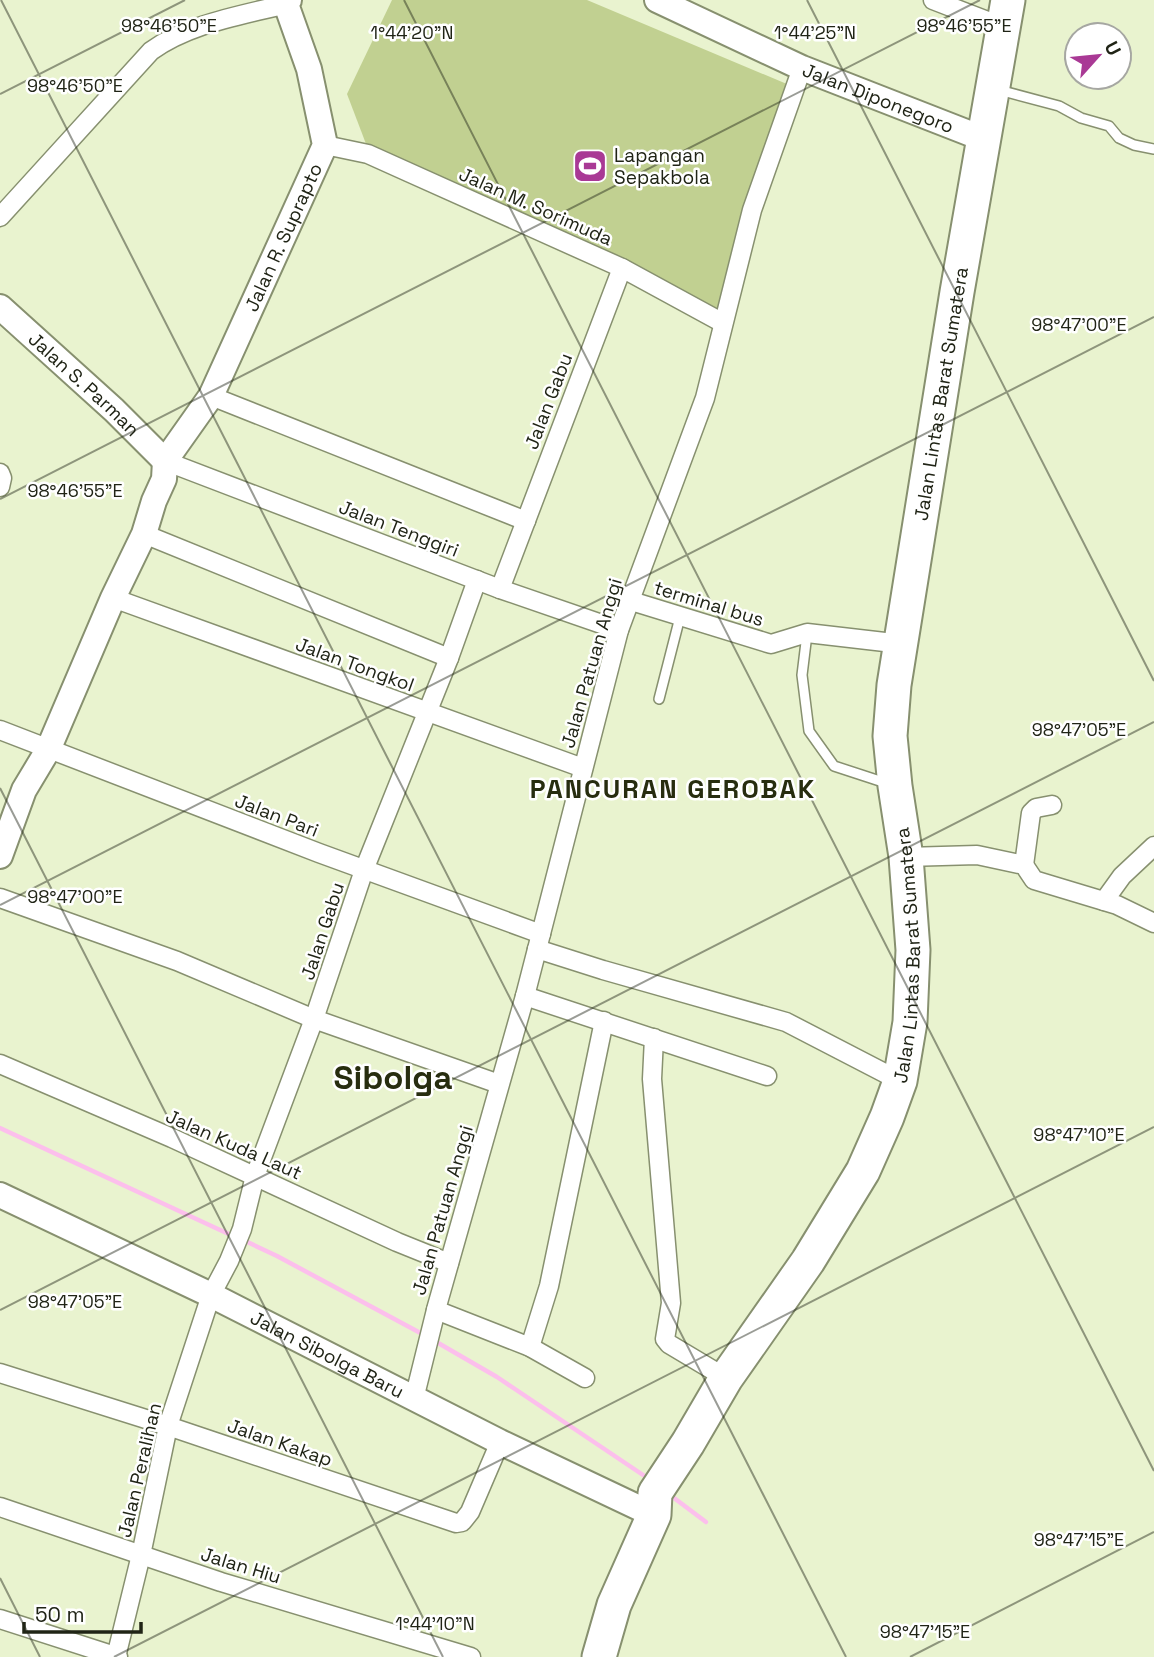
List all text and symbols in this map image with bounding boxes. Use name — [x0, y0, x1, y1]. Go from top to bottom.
text: 98°46'50"E — [121, 14, 217, 37]
text: 98°46'55"E — [916, 14, 1012, 37]
text: 1°44'20"N — [371, 21, 453, 44]
text: 1°44'25"N — [774, 21, 856, 44]
north arrow — [1063, 21, 1133, 91]
text: U — [1099, 37, 1127, 60]
street label: Jalan Diponegoro — [799, 57, 957, 139]
text: 98°46'50"E — [27, 74, 123, 97]
place label: Lapangan Sepakbola — [614, 143, 710, 190]
sports icon: Lapangan Sepakbola — [571, 147, 609, 185]
street label: Jalan R. Suprapto — [239, 159, 328, 316]
street label: Jalan M. Sorimuda — [455, 161, 617, 252]
street label: Jalan Lintas Barat Sumatera — [909, 265, 974, 522]
text: 98°47'00"E — [1031, 313, 1127, 336]
street label: Jalan S. Parman — [23, 327, 145, 442]
street label: Jalan Gabu — [519, 349, 578, 453]
text: 98°46'55"E — [27, 479, 123, 502]
street label: Jalan Tenggiri — [335, 494, 462, 563]
street label: Jalan Patuan Anggi — [555, 575, 628, 751]
street label: terminal bus — [651, 575, 767, 632]
street label: Jalan Tongkol — [292, 631, 418, 697]
text: 98°47'05"E — [1032, 718, 1126, 741]
district label: PANCURAN GEROBAK — [530, 772, 816, 806]
street label: Jalan Pari — [231, 788, 322, 843]
street label: Jalan Lintas Barat Sumatera — [888, 826, 926, 1085]
street label: Jalan Gabu — [295, 879, 350, 983]
text: 98°47'00"E — [27, 885, 123, 908]
district label: Sibolga — [334, 1057, 452, 1099]
street label: Jalan Kuda Laut — [162, 1103, 306, 1186]
street label: Jalan Patuan Anggi — [406, 1122, 479, 1298]
text: 98°47'10"E — [1033, 1123, 1125, 1146]
text: 98°47'05"E — [28, 1290, 122, 1313]
street label: Jalan Sibolga Baru — [246, 1305, 408, 1404]
street label: Jalan Peralihan — [112, 1400, 167, 1540]
street label: Jalan Kakap — [224, 1413, 336, 1472]
text: 98°47'15"E — [1034, 1528, 1124, 1551]
street label: Jalan Hiu — [198, 1541, 284, 1590]
scale bar — [24, 1590, 142, 1634]
text: 50 m — [35, 1601, 85, 1628]
text: 1°44'10"N — [395, 1612, 475, 1635]
text: 98°47'15"E — [880, 1620, 970, 1643]

